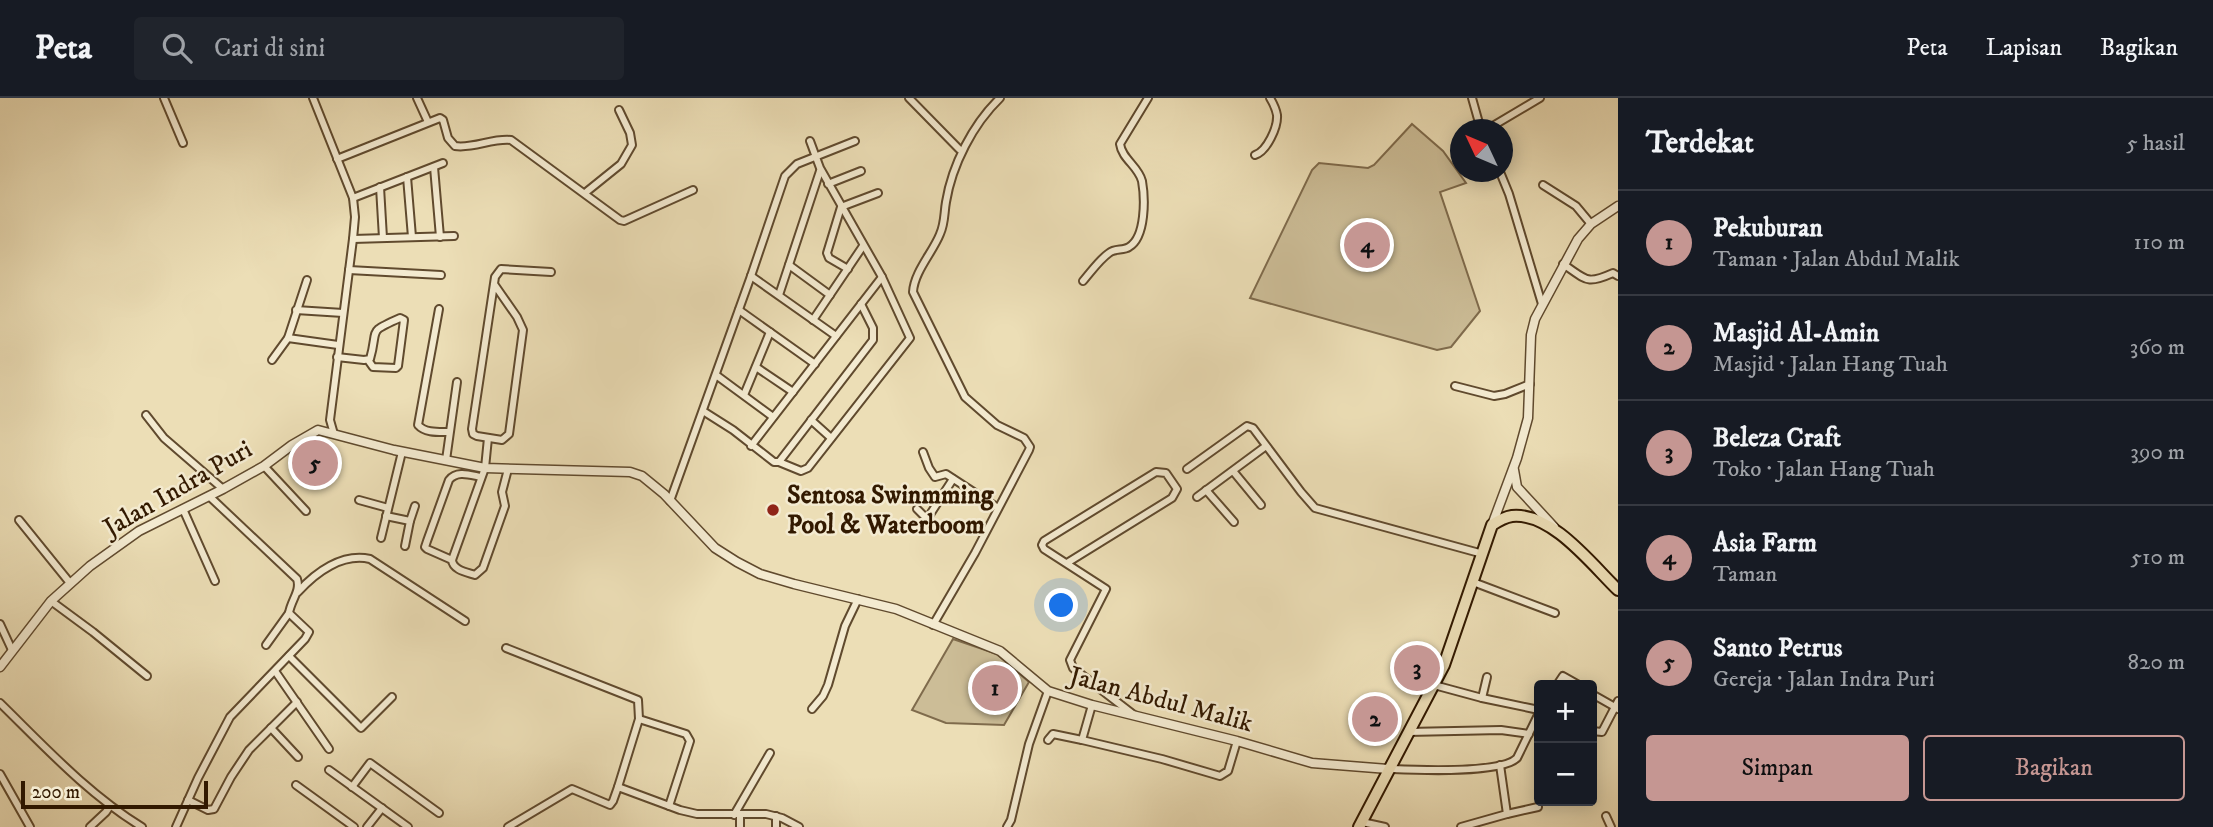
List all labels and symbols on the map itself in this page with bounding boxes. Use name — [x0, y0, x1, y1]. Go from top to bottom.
north arrow — [1450, 119, 1513, 182]
pin: 4 — [1344, 219, 1390, 271]
street label: Jalan Indra Puri — [96, 433, 258, 546]
pin: 5 — [292, 437, 338, 489]
place label: Sentosa Swinmming Pool & Waterboom — [787, 479, 995, 542]
marker: Sentosa Swinmming Pool & Waterboom — [765, 502, 781, 518]
your location — [1044, 588, 1078, 622]
pin: 3 — [1394, 642, 1440, 694]
street label: Jalan Abdul Malik — [1064, 659, 1257, 740]
pin: 1 — [972, 662, 1018, 714]
pin: 2 — [1352, 693, 1398, 745]
scale bar — [21, 778, 208, 810]

